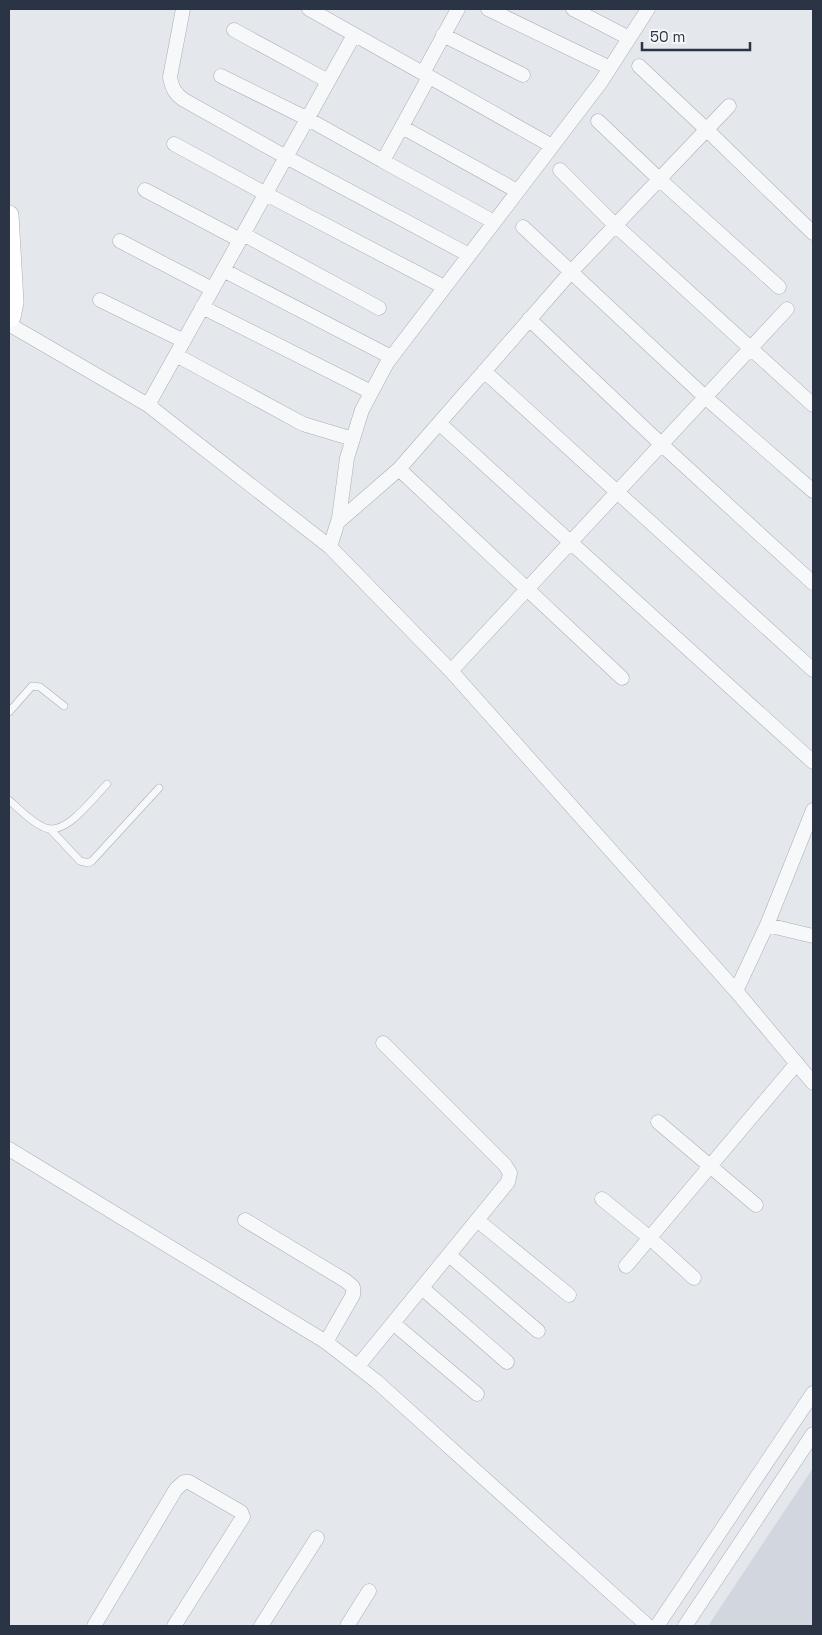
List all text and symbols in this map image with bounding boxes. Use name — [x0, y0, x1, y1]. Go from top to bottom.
scale bar — [642, 20, 750, 52]
text: 50 m — [650, 27, 685, 46]

